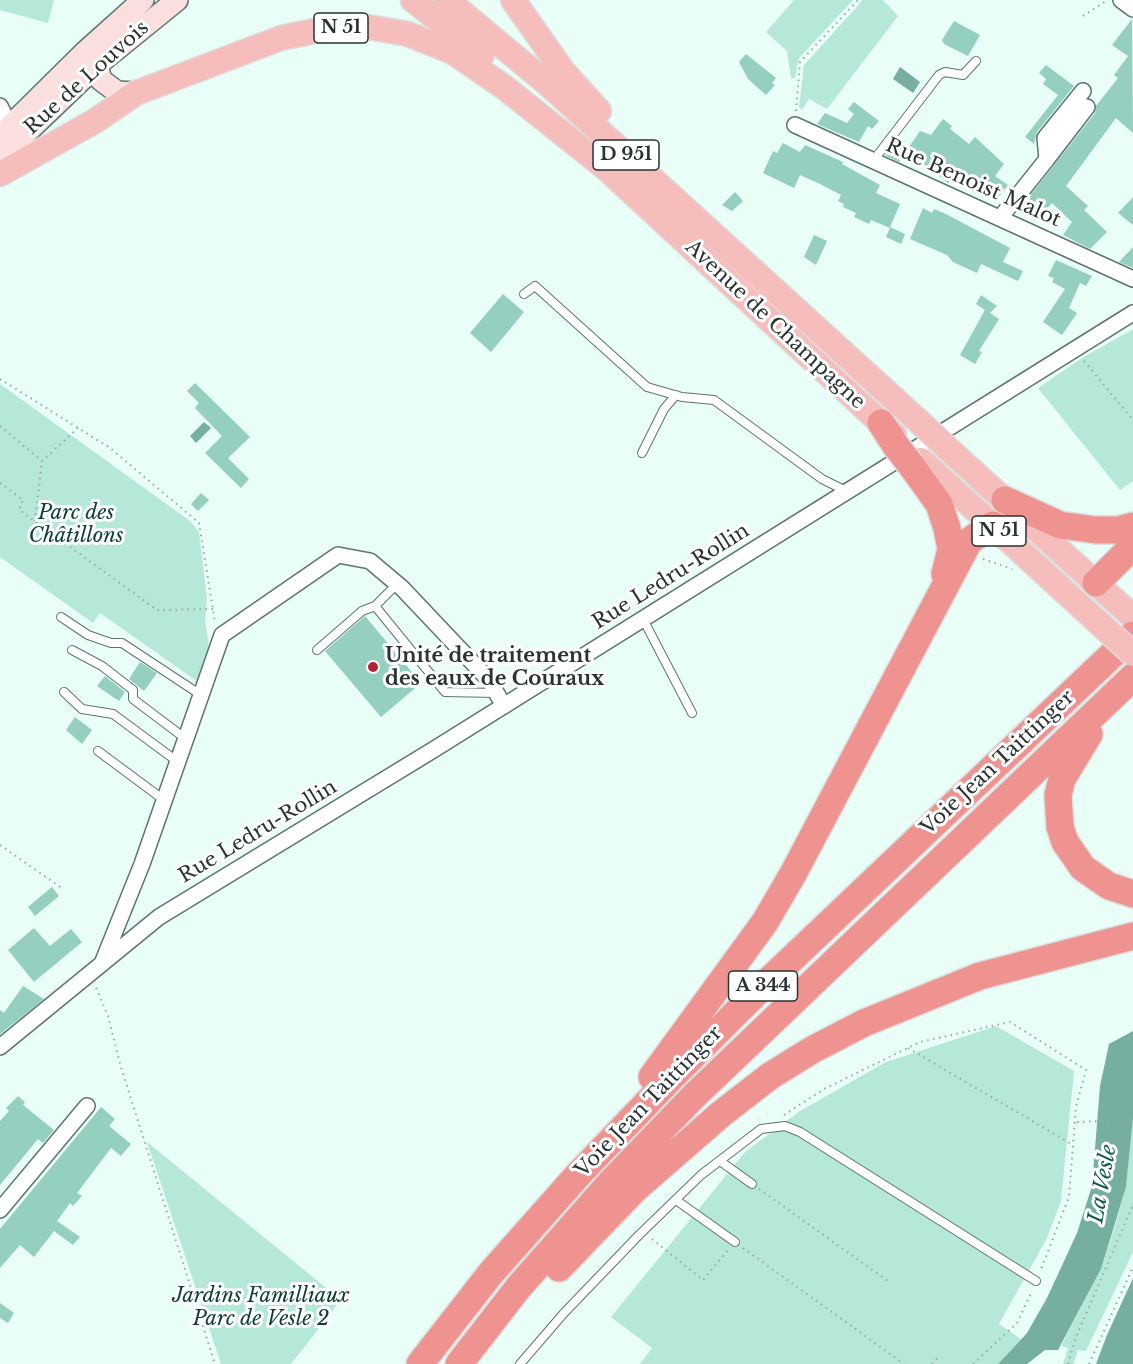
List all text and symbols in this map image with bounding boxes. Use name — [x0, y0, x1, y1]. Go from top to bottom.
road number: N 51 — [314, 13, 368, 43]
street label: Rue de Louvois — [20, 16, 154, 140]
street label: Rue Benoist Malot — [882, 134, 1064, 232]
road number: D 951 — [593, 140, 659, 170]
street label: Avenue de Champagne — [680, 235, 870, 415]
park label: Parc des Châtillons — [29, 501, 123, 548]
road number: N 51 — [972, 516, 1026, 546]
street label: Rue Ledru-Rollin — [588, 519, 754, 635]
place label: Unité de traitement des eaux de Couraux — [385, 644, 604, 691]
marker: Unité de traitement des eaux de Couraux — [366, 660, 380, 674]
street label: Voie Jean Taittinger — [916, 686, 1080, 840]
street label: Rue Ledru-Rollin — [175, 775, 341, 889]
road number: A 344 — [728, 971, 798, 1001]
street label: Voie Jean Taittinger — [571, 1021, 727, 1183]
water label: La Vesle — [1084, 1143, 1122, 1225]
park label: Jardins Familliaux Parc de Vesle 2 — [172, 1284, 350, 1331]

